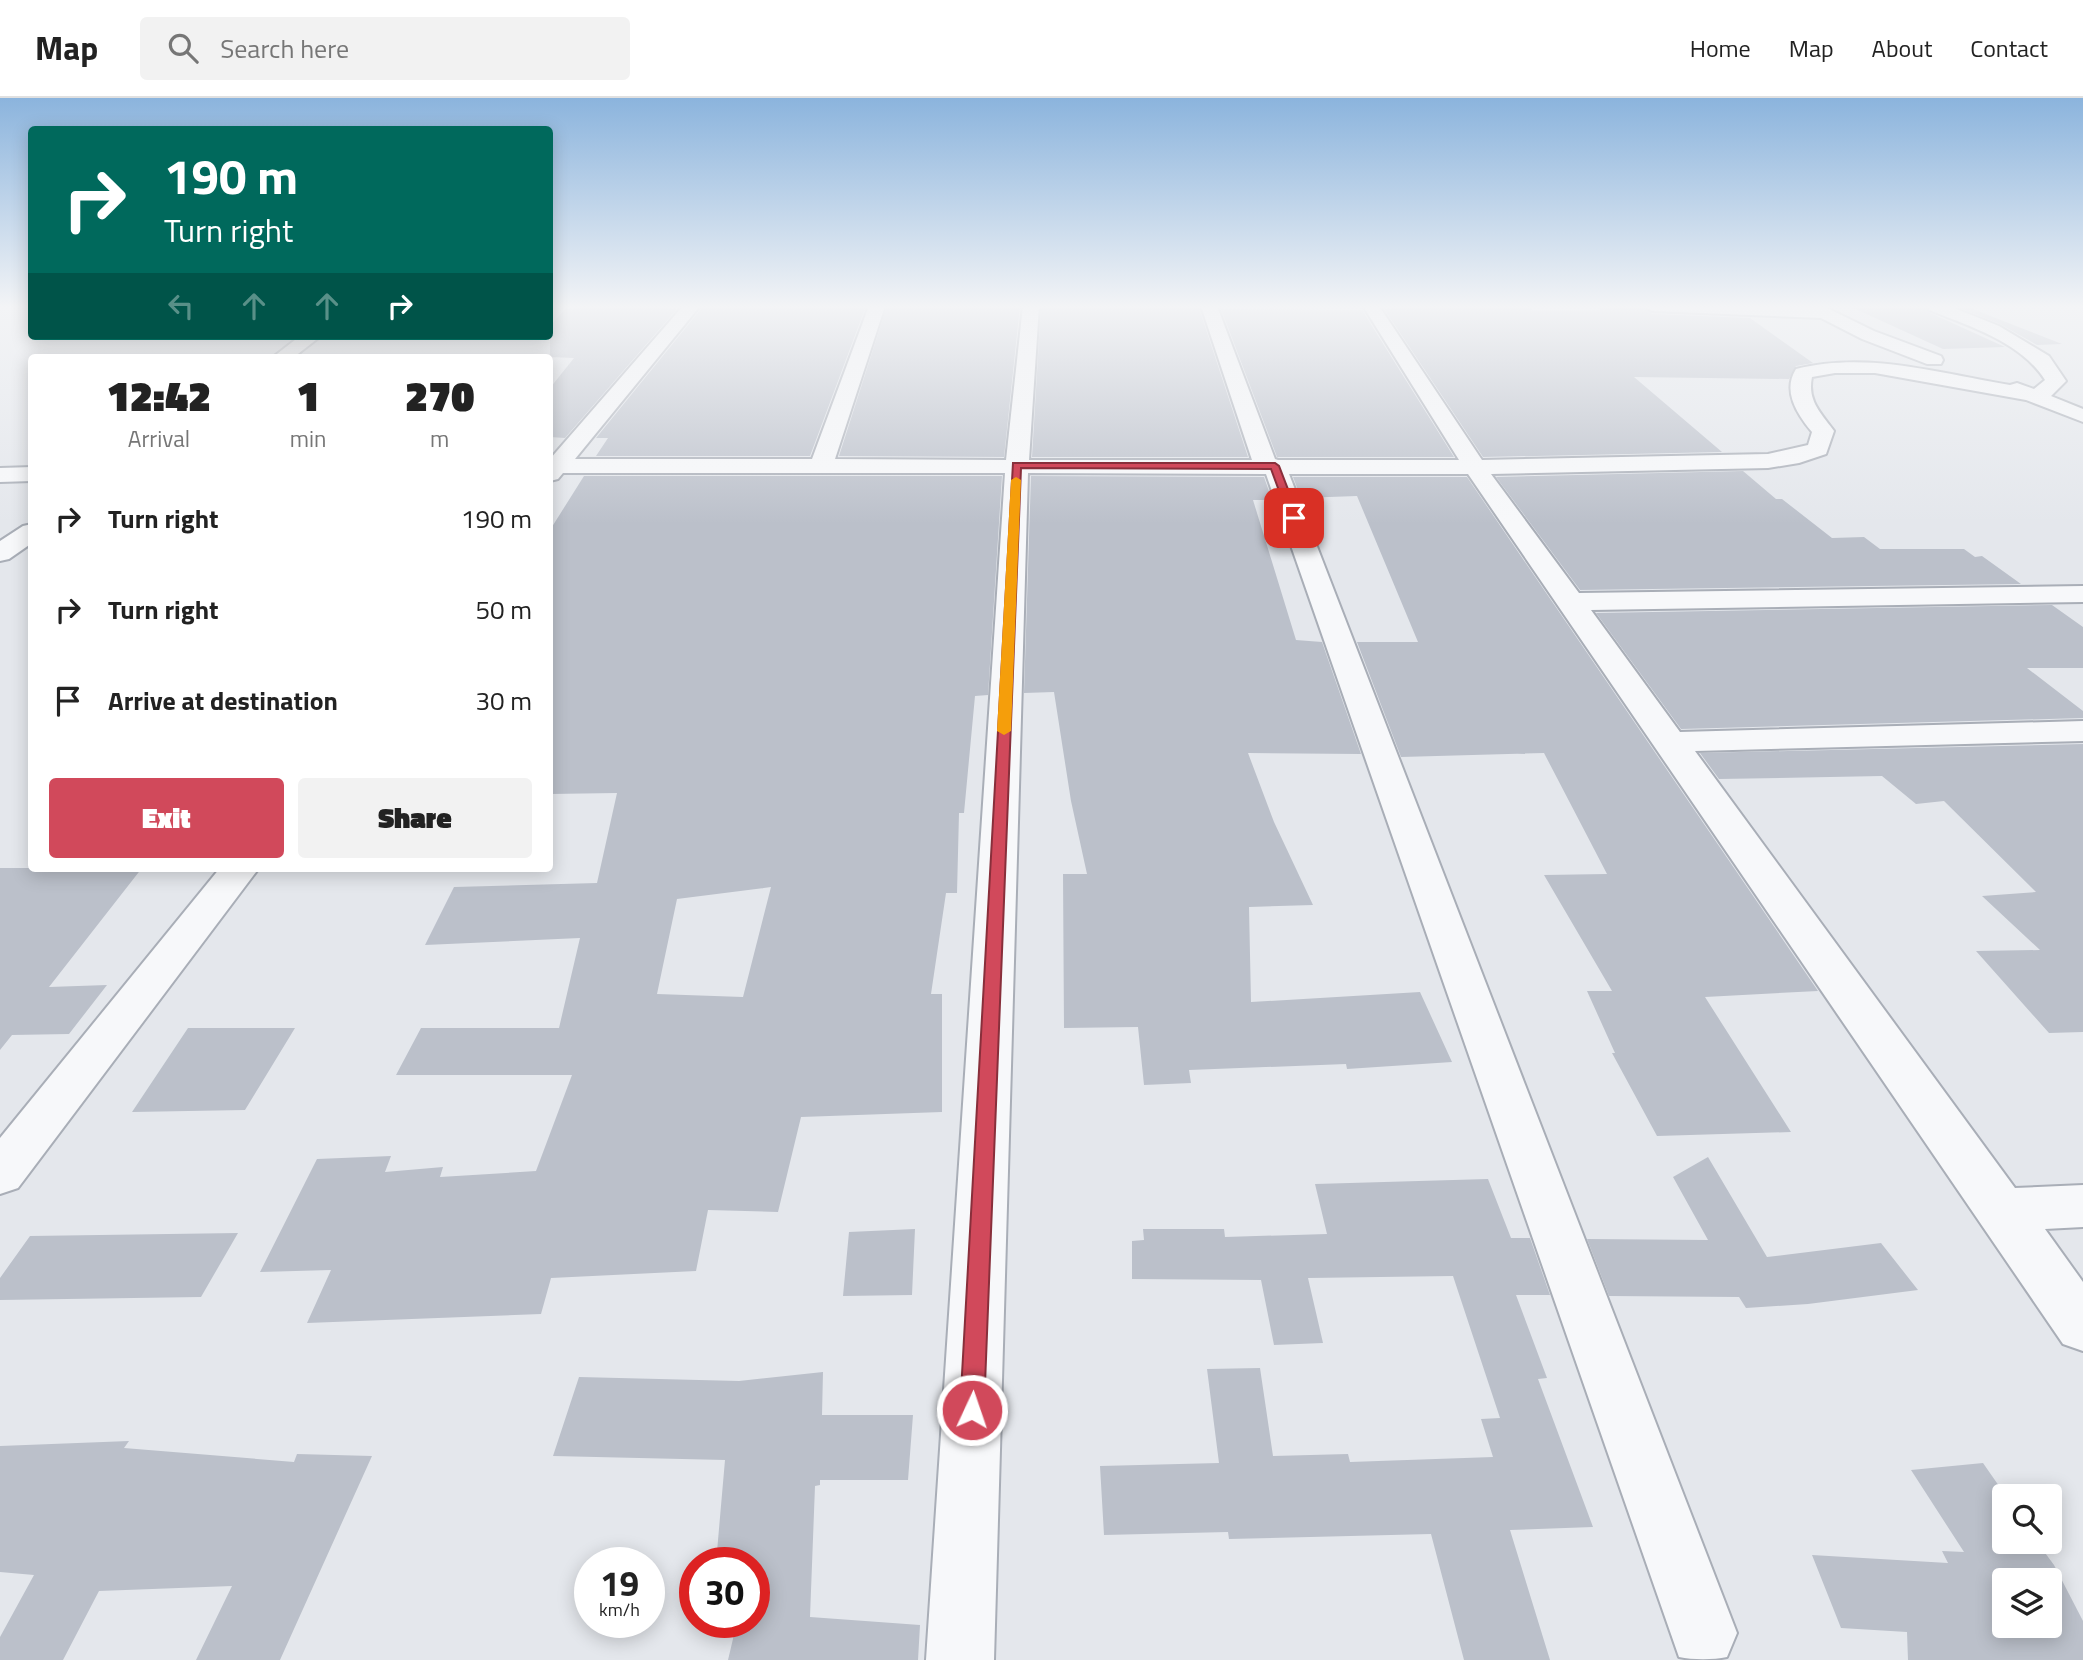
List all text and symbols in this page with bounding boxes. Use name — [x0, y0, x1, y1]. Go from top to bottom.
search box — [140, 17, 630, 80]
text: Map — [35, 23, 98, 73]
icon: search — [164, 29, 202, 67]
text: Search here — [220, 29, 349, 68]
text: Home — [1690, 30, 1751, 66]
text: Map — [1789, 30, 1834, 66]
text: About — [1872, 30, 1932, 66]
text: Contact — [1970, 30, 2048, 66]
text: 190 m — [164, 138, 298, 213]
icon: right — [49, 154, 140, 245]
text: Turn right — [164, 206, 293, 254]
icon: left — [162, 287, 200, 325]
icon: ahead — [235, 287, 273, 325]
icon: ahead — [308, 287, 346, 325]
icon: right — [381, 287, 419, 325]
text: 12:42 — [107, 363, 211, 427]
text: 1 — [297, 363, 320, 427]
text: 270 — [405, 363, 474, 427]
text: Arrival — [128, 421, 190, 456]
text: min — [290, 421, 326, 456]
text: m — [430, 421, 449, 456]
pin — [1264, 488, 1324, 548]
text: Turn right — [108, 499, 219, 538]
text: 190 m — [461, 499, 532, 538]
icon: arrive — [1275, 499, 1313, 537]
icon: right — [49, 500, 87, 538]
text: Turn right — [108, 590, 219, 629]
text: 50 m — [475, 590, 532, 629]
icon: right — [49, 591, 87, 629]
text: Arrive at destination — [108, 681, 338, 720]
text: 30 m — [475, 681, 532, 720]
icon: arrive — [49, 682, 87, 720]
button: Exit — [49, 778, 284, 858]
button: Share — [298, 778, 532, 858]
position arrow — [935, 1373, 1009, 1447]
map controls — [1992, 1484, 2062, 1638]
button: search — [1992, 1484, 2062, 1554]
speed limit sign: 30 — [679, 1547, 770, 1638]
text: 19 — [600, 1556, 639, 1610]
button: layers — [1992, 1568, 2062, 1638]
text: km/h — [599, 1596, 640, 1623]

